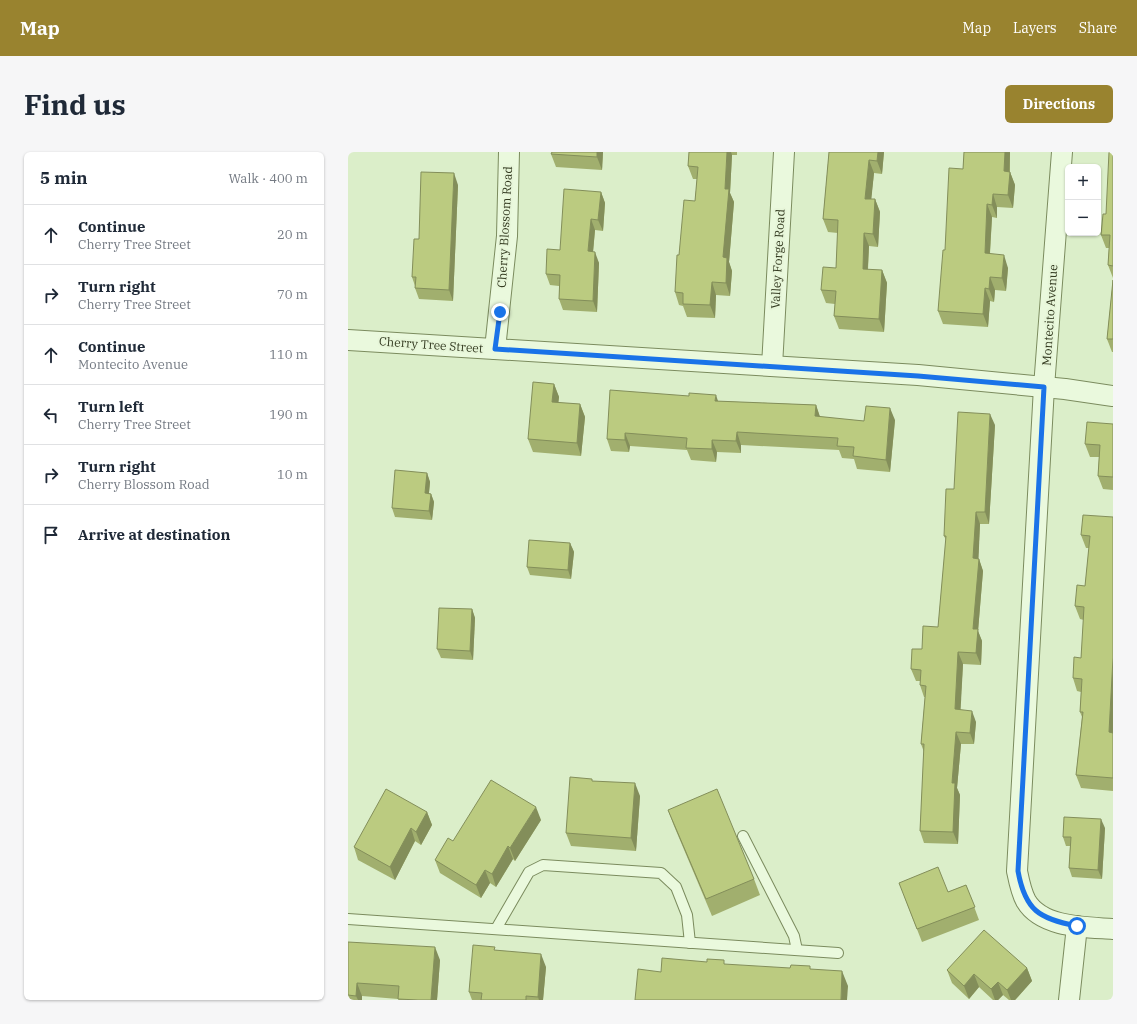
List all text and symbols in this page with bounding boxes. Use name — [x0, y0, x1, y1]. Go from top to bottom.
text: Map — [20, 16, 60, 40]
text: Map — [963, 19, 991, 37]
text: Layers — [1013, 19, 1057, 37]
text: Share — [1079, 19, 1117, 37]
button: Directions — [1005, 85, 1113, 123]
text: Find us — [24, 86, 126, 123]
map controls — [1065, 164, 1101, 236]
button: + — [1065, 164, 1101, 200]
street label: Cherry Blossom Road — [494, 166, 515, 288]
text: 5 min — [40, 167, 88, 189]
text: Walk · 400 m — [229, 170, 308, 187]
button: − — [1065, 200, 1101, 236]
street label: Valley Forge Road — [767, 209, 788, 309]
text: Continue — [78, 217, 145, 236]
icon: ahead — [40, 224, 62, 246]
text: 20 m — [277, 226, 308, 243]
text: Cherry Tree Street — [78, 236, 191, 253]
street label: Montecito Avenue — [1038, 264, 1061, 366]
text: Turn right — [78, 277, 156, 296]
icon: right — [40, 284, 62, 306]
text: 70 m — [277, 286, 308, 303]
text: Cherry Tree Street — [78, 296, 191, 313]
route end — [491, 303, 509, 321]
street label: Cherry Tree Street — [379, 333, 484, 356]
text: Continue — [78, 337, 145, 356]
icon: ahead — [40, 344, 62, 366]
text: 110 m — [269, 346, 308, 363]
text: Montecito Avenue — [78, 356, 188, 373]
text: Turn left — [78, 397, 144, 416]
icon: left — [40, 404, 62, 426]
text: 190 m — [269, 406, 308, 423]
text: Cherry Tree Street — [78, 416, 191, 433]
text: Turn right — [78, 457, 156, 476]
icon: right — [40, 464, 62, 486]
text: 10 m — [277, 466, 308, 483]
text: Cherry Blossom Road — [78, 476, 210, 493]
icon: arrive — [40, 524, 62, 546]
text: Arrive at destination — [78, 525, 230, 544]
route start — [1068, 917, 1086, 935]

